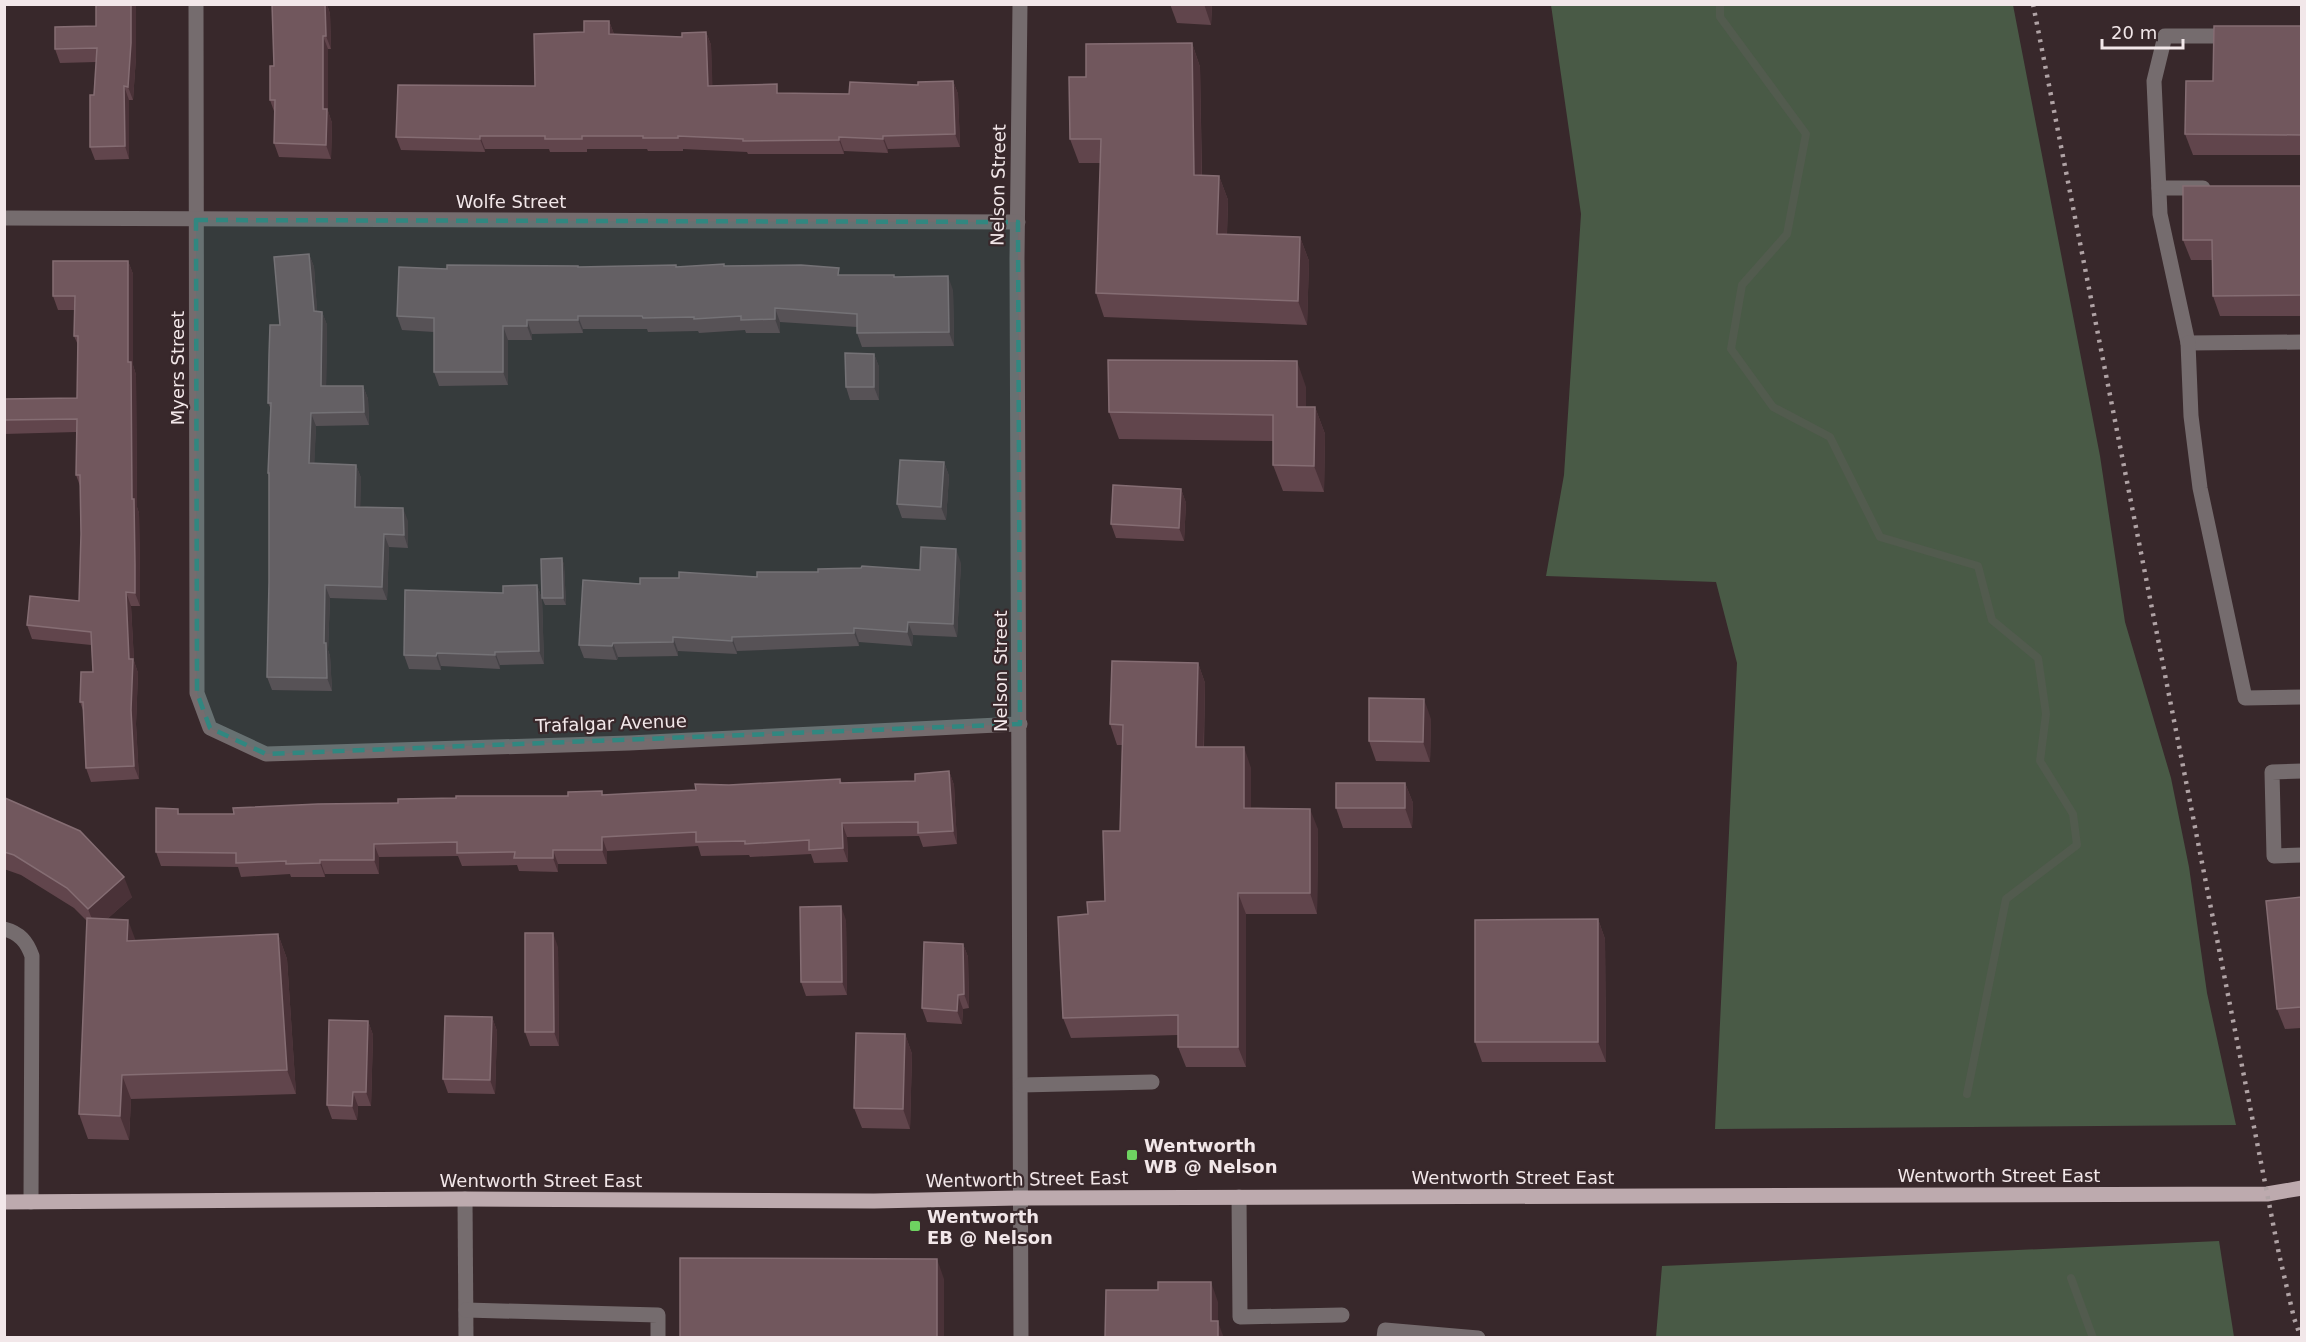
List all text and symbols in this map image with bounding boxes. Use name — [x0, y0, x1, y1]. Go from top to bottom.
scale bar — [2102, 12, 2183, 50]
text: 20 m — [2111, 22, 2157, 43]
street label: Nelson Street — [986, 124, 1010, 246]
street label: Wolfe Street — [456, 191, 566, 212]
street label: Myers Street — [167, 311, 188, 425]
street label: Nelson Street — [990, 610, 1011, 732]
street label: Trafalgar Avenue — [534, 710, 687, 736]
place label: Wentworth WB @ Nelson — [1144, 1135, 1277, 1177]
marker: Wentworth WB @ Nelson — [1125, 1148, 1139, 1162]
street label: Wentworth Street East — [1898, 1165, 2100, 1186]
street label: Wentworth Street East — [925, 1167, 1129, 1191]
street label: Wentworth Street East — [1412, 1167, 1614, 1188]
street label: Wentworth Street East — [440, 1170, 642, 1191]
place label: Wentworth EB @ Nelson — [927, 1206, 1053, 1248]
marker: Wentworth EB @ Nelson — [908, 1219, 922, 1233]

